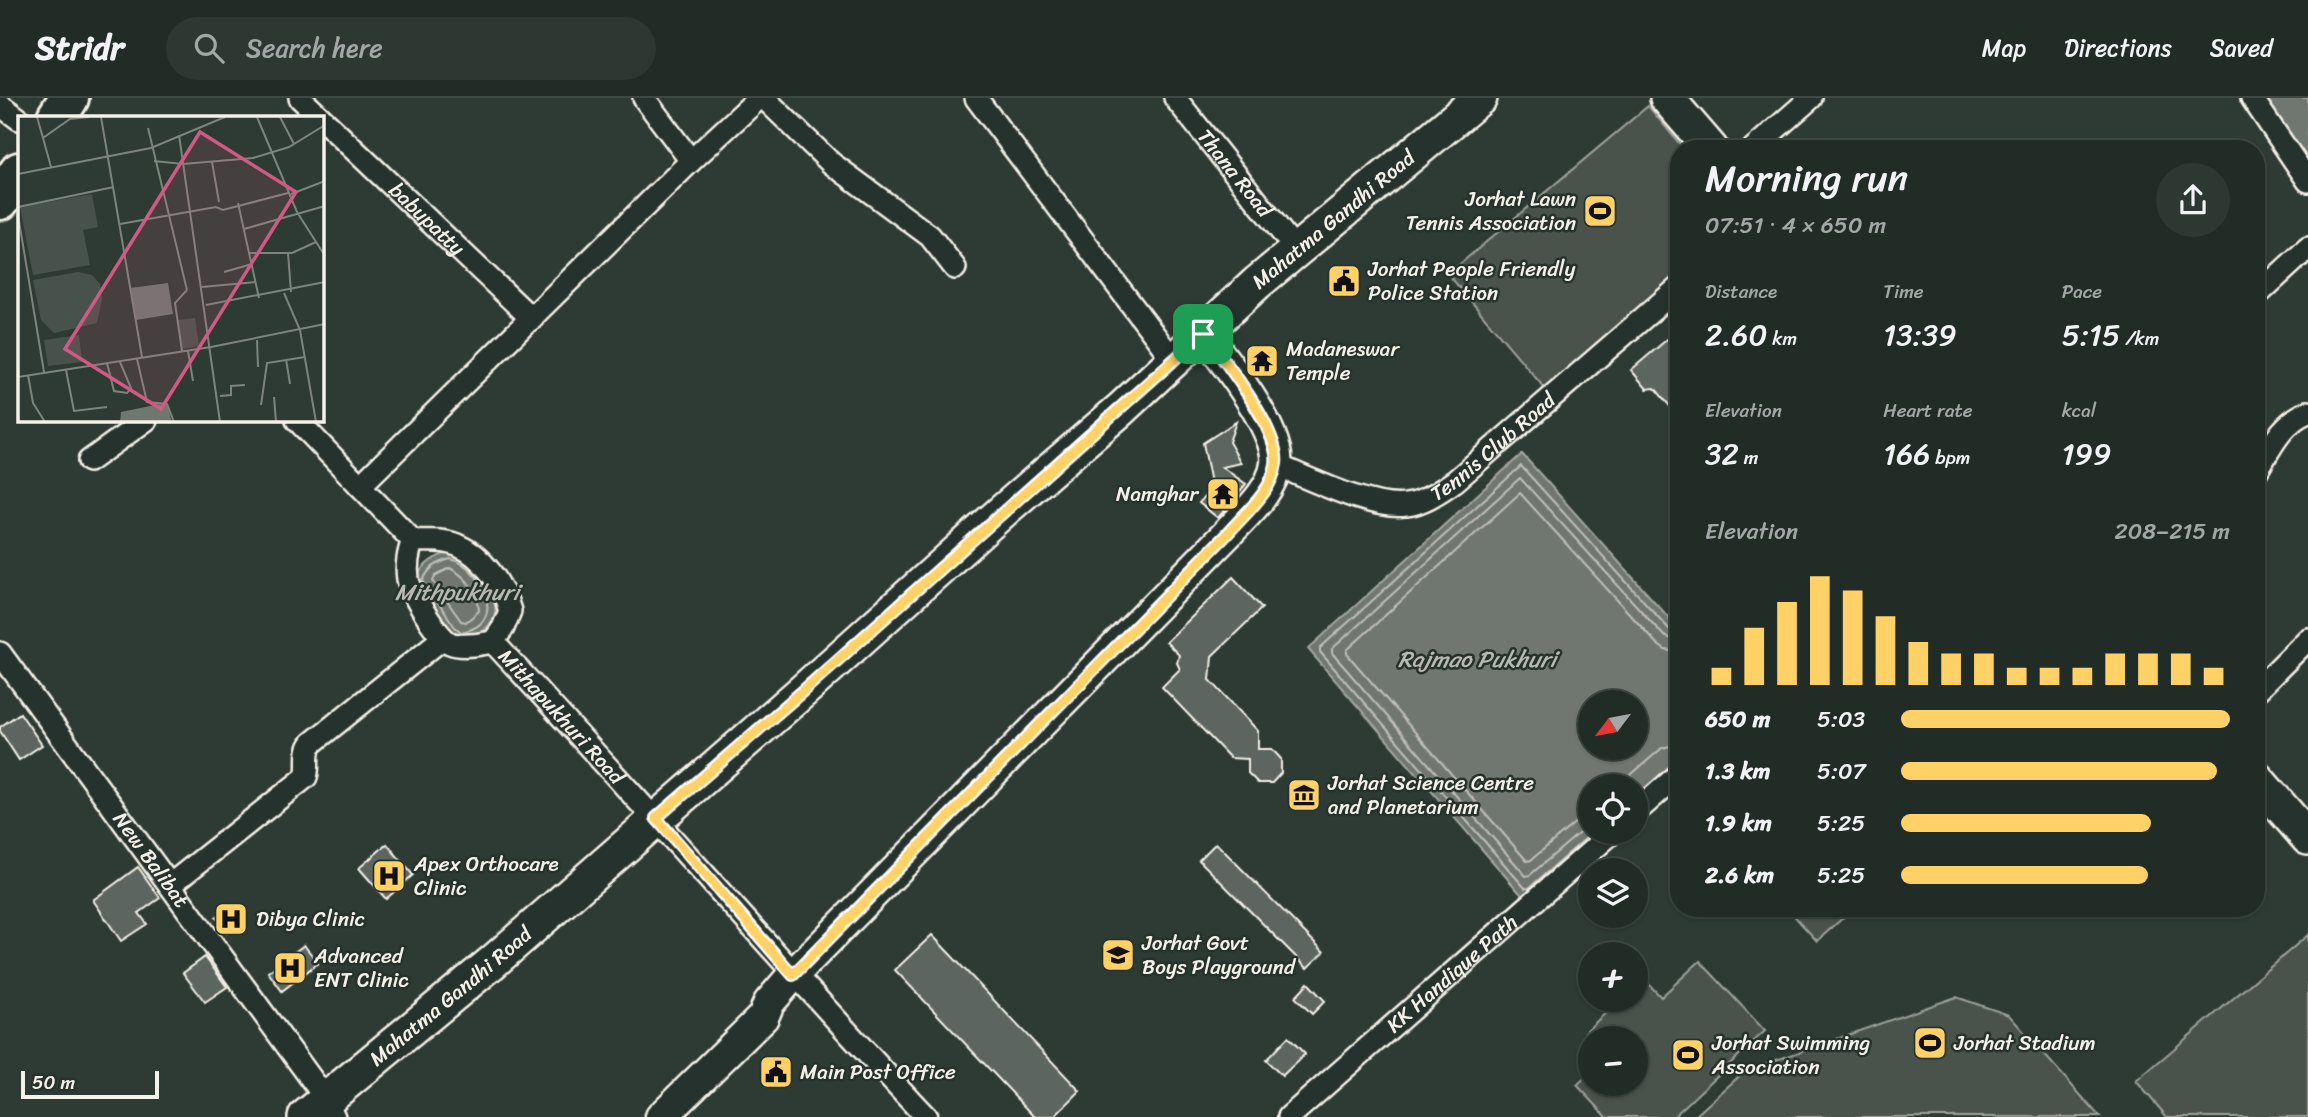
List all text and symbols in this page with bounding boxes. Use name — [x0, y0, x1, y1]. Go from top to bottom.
search box — [166, 17, 656, 80]
text: Stridr — [35, 19, 124, 77]
text: Search here — [246, 25, 383, 71]
text: Map — [1982, 27, 2026, 69]
text: Directions — [2064, 27, 2172, 69]
text: Saved — [2210, 27, 2273, 69]
icon: search — [190, 29, 228, 67]
inset map — [18, 116, 324, 422]
street label: Thana Road — [1187, 120, 1284, 228]
street label: Mahatma Gandhi Road — [1243, 139, 1425, 299]
text: Morning run — [1705, 145, 1908, 212]
button: share — [2156, 163, 2230, 237]
street label: babupatty — [380, 173, 474, 265]
place label: Jorhat Lawn Tennis Association — [1406, 180, 1576, 242]
sports icon: Jorhat Lawn Tennis Association — [1581, 192, 1619, 230]
text: 07:51 · 4 × 650 m — [1705, 205, 1886, 246]
place label: Jorhat People Friendly Police Station — [1367, 250, 1575, 312]
public building icon: Jorhat People Friendly Police Station — [1325, 262, 1363, 300]
text: Distance — [1705, 275, 1777, 308]
text: Time — [1883, 275, 1924, 308]
text: Pace — [2062, 275, 2102, 308]
pin — [1173, 304, 1233, 364]
text: 2.60 — [1705, 308, 1767, 362]
text: 13:39 — [1883, 308, 1957, 362]
text: 5:15 — [2062, 308, 2120, 362]
icon: arrive — [1184, 315, 1222, 353]
text: km — [1767, 322, 1797, 355]
text: /km — [2120, 322, 2159, 355]
place label: Madaneswar Temple — [1286, 330, 1400, 392]
temple icon: Madaneswar Temple — [1243, 342, 1281, 380]
street label: Tennis Club Road — [1423, 381, 1566, 512]
text: Elevation — [1705, 394, 1782, 427]
text: Heart rate — [1883, 394, 1973, 427]
text: kcal — [2062, 394, 2096, 427]
text: 32 — [1705, 427, 1739, 481]
text: 166 — [1883, 427, 1930, 481]
text: 199 — [2062, 427, 2111, 481]
text: m — [1739, 441, 1758, 474]
text: bpm — [1930, 441, 1970, 474]
place label: Namghar — [1116, 475, 1199, 513]
temple icon: Namghar — [1204, 475, 1242, 513]
text: Elevation — [1705, 511, 1798, 552]
text: 208–215 m — [2114, 511, 2230, 552]
water label: Mithpukhuri — [395, 572, 524, 613]
street label: Mithapukhuri Road — [489, 639, 635, 795]
water label: Rajmao Pukhuri — [1398, 639, 1561, 680]
north arrow — [1578, 690, 1648, 760]
map controls — [1578, 690, 1648, 1096]
text: 650 m — [1705, 699, 1770, 740]
text: 5:03 — [1817, 699, 1865, 740]
text: 1.3 km — [1705, 751, 1770, 792]
text: 5:07 — [1817, 751, 1866, 792]
place label: Jorhat Science Centre and Planetarium — [1327, 764, 1534, 826]
button: locate — [1578, 774, 1648, 844]
museum icon: Jorhat Science Centre and Planetarium — [1285, 776, 1323, 814]
street label: New Balibat — [103, 803, 199, 916]
text: 1.9 km — [1705, 803, 1772, 844]
text: 5:25 — [1817, 803, 1865, 844]
place label: Apex Orthocare Clinic — [413, 845, 559, 907]
text: 2.6 km — [1705, 855, 1774, 896]
text: 5:25 — [1817, 855, 1865, 896]
hospital icon: Apex Orthocare Clinic — [370, 857, 408, 895]
button: layers — [1578, 858, 1648, 928]
hospital icon: Dibya Clinic — [212, 900, 250, 938]
place label: Dibya Clinic — [256, 900, 365, 938]
street label: KK Handique Path — [1377, 905, 1527, 1043]
street label: Mahatma Gandhi Road — [360, 915, 542, 1076]
place label: Jorhat Govt Boys Playground — [1141, 924, 1297, 986]
school or university icon: Jorhat Govt Boys Playground — [1099, 936, 1137, 974]
place label: Advanced ENT Clinic — [313, 937, 409, 999]
button: + — [1578, 942, 1648, 1012]
hospital icon: Advanced ENT Clinic — [271, 949, 309, 987]
place label: Jorhat Swimming Association — [1711, 1024, 1870, 1086]
sports icon: Jorhat Stadium — [1911, 1024, 1949, 1062]
place label: Jorhat Stadium — [1953, 1024, 2096, 1062]
button: − — [1578, 1026, 1648, 1096]
sports icon: Jorhat Swimming Association — [1669, 1036, 1707, 1074]
public building icon: Main Post Office — [757, 1053, 795, 1091]
place label: Main Post Office — [800, 1053, 956, 1091]
text: 50 m — [32, 1066, 75, 1099]
scale bar — [21, 1068, 159, 1100]

